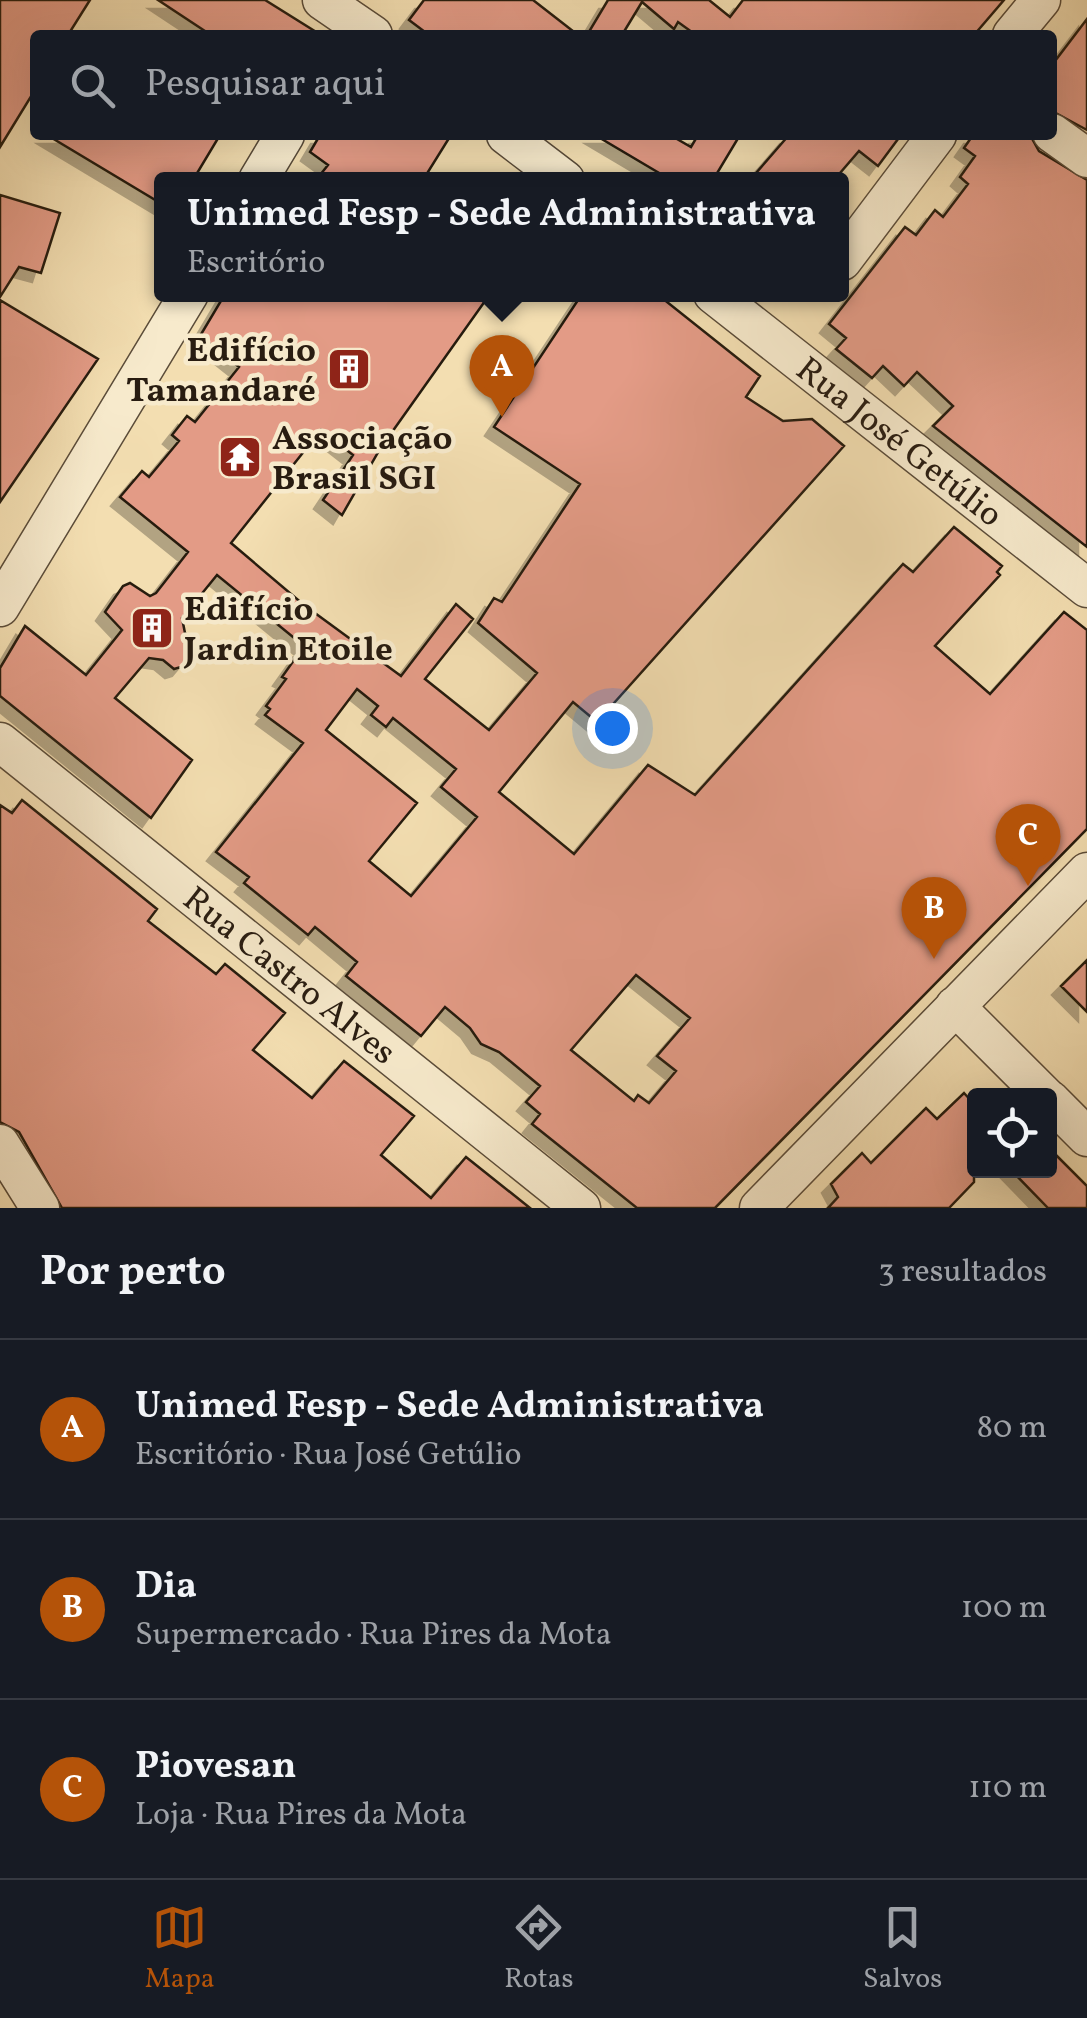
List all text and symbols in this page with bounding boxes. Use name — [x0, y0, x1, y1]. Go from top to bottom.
search box — [30, 30, 1057, 140]
icon: search — [65, 58, 120, 113]
text: Pesquisar aqui — [145, 59, 385, 112]
popup — [154, 172, 849, 302]
text: Unimed Fesp - Sede Administrativa — [187, 189, 816, 242]
text: Escritório — [187, 242, 325, 286]
place label: Edifício Tamandaré — [126, 328, 316, 416]
pin: A — [470, 334, 534, 417]
building icon: Edifício Tamandaré — [326, 346, 372, 392]
street label: Rua José Getúlio — [785, 347, 1012, 540]
place label: Associação Brasil SGI — [272, 416, 452, 504]
temple icon: Associação Brasil SGI — [217, 434, 263, 480]
place label: Edifício Jardin Etoile — [183, 587, 393, 675]
building icon: Edifício Jardin Etoile — [129, 605, 175, 651]
your location — [587, 703, 638, 754]
pin: C — [996, 804, 1060, 886]
pin: B — [902, 876, 966, 959]
street label: Rua Castro Alves — [172, 877, 405, 1077]
map controls — [967, 1088, 1057, 1178]
button: locate — [967, 1088, 1057, 1178]
text: Por perto — [40, 1244, 226, 1303]
text: 3 resultados — [878, 1251, 1047, 1295]
text: Unimed Fesp - Sede Administrativa — [135, 1381, 764, 1434]
text: A — [61, 1407, 84, 1451]
text: 80 m — [977, 1407, 1047, 1451]
text: Escritório · Rua José Getúlio — [135, 1434, 522, 1478]
text: Dia — [135, 1561, 197, 1614]
text: B — [62, 1587, 83, 1631]
text: 100 m — [961, 1587, 1047, 1631]
text: Supermercado · Rua Pires da Mota — [135, 1614, 612, 1658]
text: Piovesan — [135, 1741, 297, 1794]
text: C — [62, 1767, 83, 1811]
text: 110 m — [968, 1767, 1047, 1811]
text: Loja · Rua Pires da Mota — [135, 1794, 467, 1838]
tab: Mapa — [145, 1900, 215, 1999]
tab: Rotas — [504, 1900, 574, 1999]
tab: Salvos — [863, 1900, 942, 1999]

